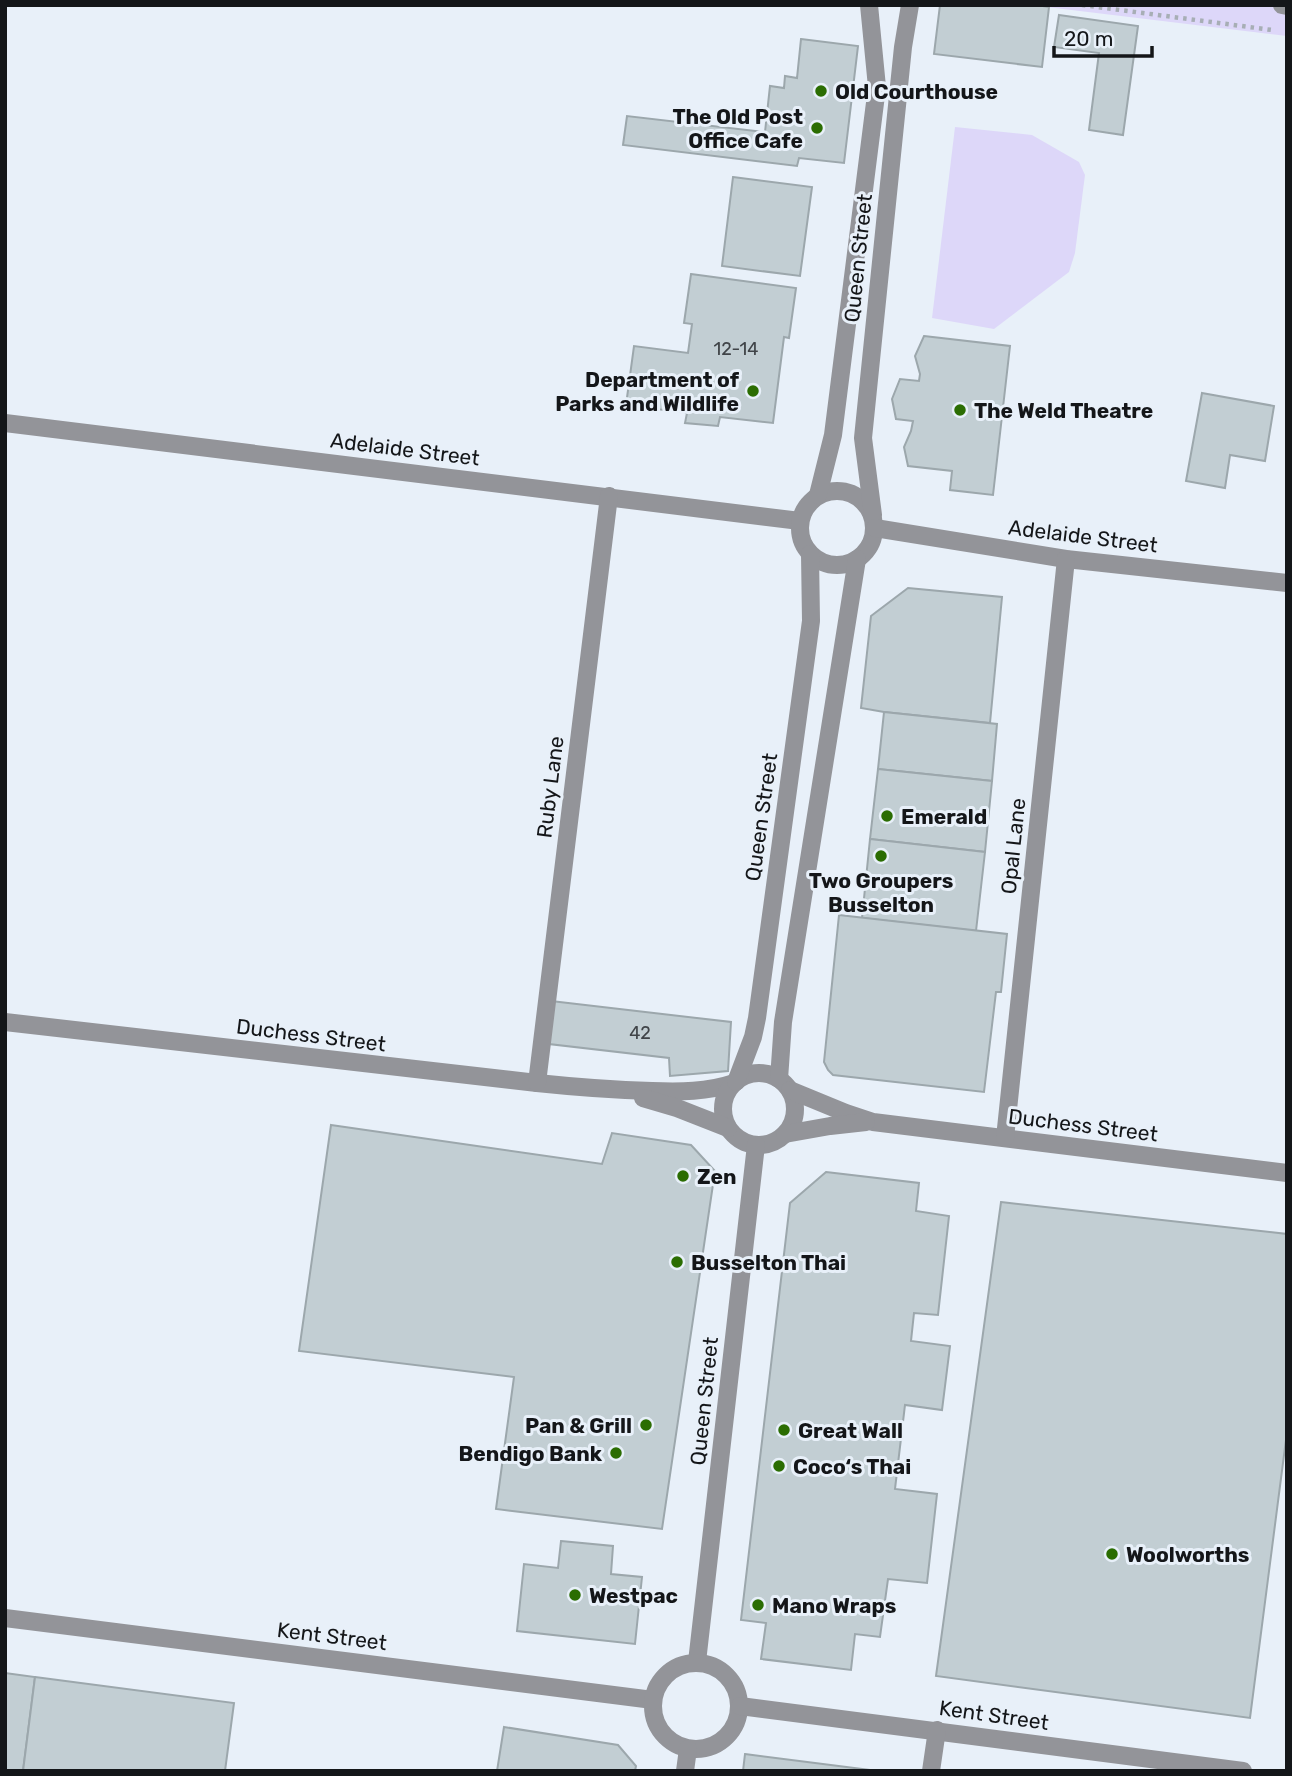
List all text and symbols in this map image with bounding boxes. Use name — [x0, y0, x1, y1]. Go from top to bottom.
scale bar — [1054, 14, 1152, 58]
text: 20 m — [1064, 26, 1113, 51]
place label: Old Courthouse — [835, 79, 998, 104]
marker: Old Courthouse — [813, 83, 829, 99]
place label: The Old Post Office Cafe — [673, 104, 803, 153]
marker: The Old Post Office Cafe — [809, 120, 825, 136]
street label: Queen Street — [839, 193, 877, 323]
house number: 12-14 — [714, 338, 758, 360]
place label: Department of Parks and Wildlife — [555, 367, 740, 416]
marker: Department of Parks and Wildlife — [745, 383, 761, 399]
place label: The Weld Theatre — [974, 398, 1153, 423]
marker: The Weld Theatre — [952, 402, 968, 418]
street label: Adelaide Street — [329, 427, 481, 471]
street label: Adelaide Street — [1007, 514, 1159, 558]
street label: Ruby Lane — [531, 735, 569, 839]
street label: Queen Street — [740, 751, 782, 883]
street label: Opal Lane — [996, 797, 1030, 895]
place label: Emerald — [901, 804, 987, 829]
marker: Emerald — [879, 808, 895, 824]
marker: Two Groupers Busselton — [873, 848, 889, 864]
place label: Two Groupers Busselton — [809, 868, 953, 917]
street label: Duchess Street — [235, 1013, 387, 1057]
house number: 42 — [629, 1022, 651, 1044]
street label: Duchess Street — [1007, 1103, 1159, 1147]
place label: Zen — [697, 1164, 736, 1189]
marker: Zen — [675, 1168, 691, 1184]
place label: Busselton Thai — [691, 1250, 846, 1275]
marker: Busselton Thai — [669, 1254, 685, 1270]
street label: Queen Street — [685, 1336, 723, 1466]
place label: Pan & Grill — [525, 1413, 632, 1438]
marker: Pan & Grill — [638, 1417, 654, 1433]
place label: Great Wall — [798, 1418, 903, 1443]
marker: Great Wall — [776, 1422, 792, 1438]
place label: Bendigo Bank — [458, 1441, 603, 1466]
marker: Bendigo Bank — [608, 1445, 624, 1461]
place label: Coco‘s Thai — [793, 1454, 911, 1479]
marker: Coco‘s Thai — [771, 1458, 787, 1474]
place label: Woolworths — [1126, 1542, 1249, 1567]
marker: Woolworths — [1104, 1546, 1120, 1562]
place label: Westpac — [589, 1583, 678, 1608]
marker: Westpac — [567, 1587, 583, 1603]
place label: Mano Wraps — [772, 1593, 896, 1618]
marker: Mano Wraps — [750, 1597, 766, 1613]
street label: Kent Street — [276, 1617, 388, 1655]
street label: Kent Street — [938, 1695, 1050, 1735]

